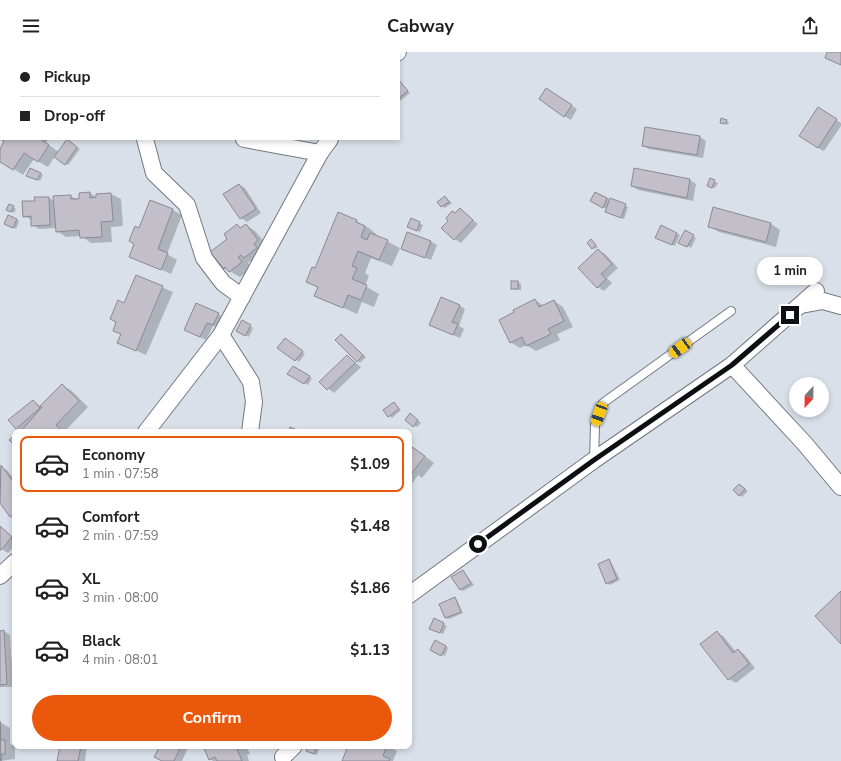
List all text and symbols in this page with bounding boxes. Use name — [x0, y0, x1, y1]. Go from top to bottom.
text: Cabway — [387, 14, 454, 38]
icon: menu — [20, 15, 42, 37]
icon: share — [799, 15, 821, 37]
text: Pickup — [44, 67, 90, 87]
text: Drop-off — [44, 106, 105, 126]
callout: 1 min — [757, 257, 823, 285]
text: 1 min — [773, 262, 807, 280]
route end — [781, 306, 799, 324]
car — [667, 336, 693, 360]
north arrow — [789, 377, 829, 417]
map controls — [789, 377, 829, 417]
car — [589, 401, 609, 427]
text: Economy — [82, 445, 145, 465]
icon: car — [34, 446, 70, 482]
text: $1.09 — [350, 454, 390, 474]
text: 1 min · 07:58 — [82, 465, 158, 483]
text: Comfort — [82, 507, 139, 527]
icon: car — [34, 508, 70, 544]
text: $1.48 — [350, 516, 390, 536]
text: 2 min · 07:59 — [82, 527, 158, 545]
route start — [469, 535, 487, 553]
text: XL — [82, 569, 101, 589]
icon: car — [34, 570, 70, 606]
text: $1.86 — [350, 578, 390, 598]
text: 3 min · 08:00 — [82, 589, 158, 607]
text: Black — [82, 631, 120, 651]
icon: car — [34, 632, 70, 668]
text: $1.13 — [350, 640, 390, 660]
text: 4 min · 08:01 — [82, 651, 158, 669]
button: Confirm — [32, 695, 392, 741]

